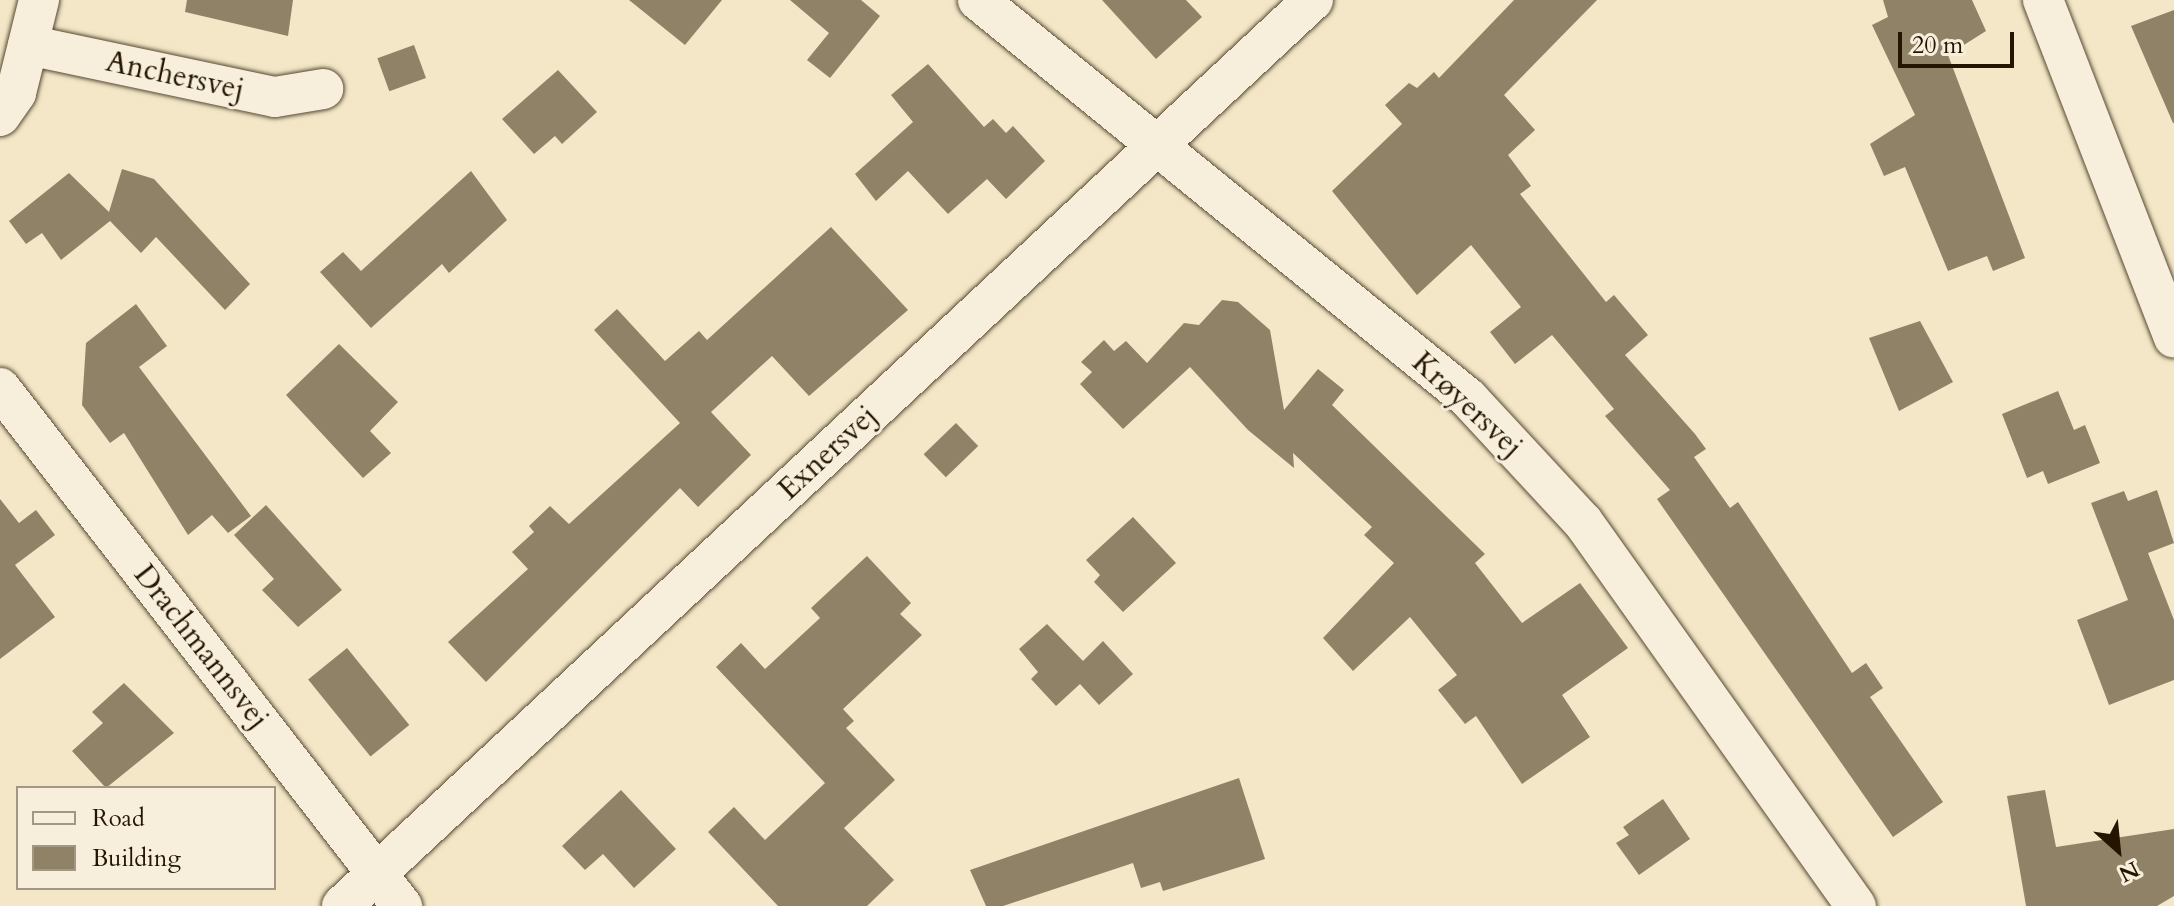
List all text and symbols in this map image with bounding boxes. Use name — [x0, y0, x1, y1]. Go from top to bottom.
scale bar — [1902, 16, 2018, 66]
text: 20 m — [1912, 29, 1963, 62]
street label: Anchersvej — [103, 44, 247, 108]
street label: Krøyersvej — [1404, 345, 1530, 465]
street label: Exnersvej — [771, 398, 885, 508]
street label: Drachmannsvej — [126, 558, 276, 736]
legend — [16, 786, 276, 890]
text: Road — [92, 802, 145, 835]
north arrow — [2078, 810, 2158, 890]
text: Building — [92, 842, 181, 875]
text: N — [2114, 854, 2144, 889]

